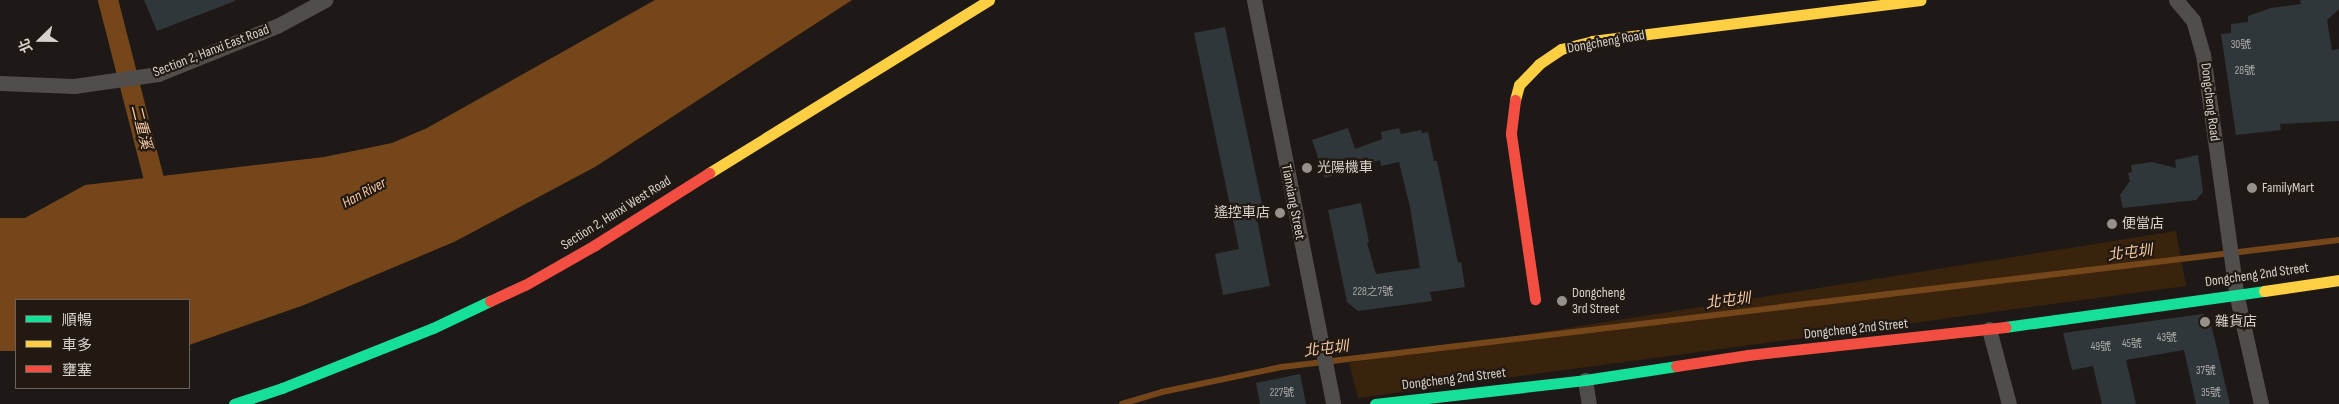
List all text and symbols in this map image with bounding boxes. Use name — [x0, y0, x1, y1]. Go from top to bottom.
north arrow — [15, 15, 65, 65]
street label: Section 2, Hanxi East Road — [151, 21, 271, 81]
street label: Dongcheng Road — [1566, 27, 1646, 57]
text: 北 — [15, 36, 36, 55]
house number: 30號 — [2231, 38, 2251, 52]
street label: Dongcheng Road — [2197, 62, 2223, 142]
house number: 28號 — [2235, 64, 2255, 78]
water label: 二重溪 — [127, 103, 155, 151]
place label: 光陽機車 — [1317, 160, 1373, 176]
marker: 光陽機車 — [1301, 162, 1313, 174]
street label: Tianxiang Street — [1277, 163, 1309, 241]
street label: Section 2, Hanxi West Road — [558, 172, 674, 254]
water label: Han River — [339, 174, 389, 212]
place label: FamilyMart — [2262, 180, 2314, 196]
marker: FamilyMart — [2246, 182, 2258, 194]
place label: 遙控車店 — [1214, 205, 1270, 221]
marker: 遙控車店 — [1274, 207, 1286, 219]
place label: 便當店 — [2122, 216, 2164, 232]
marker: 便當店 — [2106, 218, 2118, 230]
water label: 北屯圳 — [2107, 241, 2153, 265]
street label: Dongcheng 2nd Street — [2204, 259, 2310, 291]
house number: 228之7號 — [1353, 285, 1393, 299]
place label: Dongcheng 3rd Street — [1572, 285, 1625, 318]
water label: 北屯圳 — [1705, 289, 1751, 313]
marker: Dongcheng 3rd Street — [1556, 295, 1568, 307]
legend — [15, 299, 190, 389]
text: 順暢 — [62, 311, 92, 330]
place label: 雜貨店 — [2215, 314, 2257, 330]
street label: Dongcheng 2nd Street — [1803, 315, 1909, 343]
marker: 雜貨店 — [2199, 316, 2211, 328]
house number: 43號 — [2157, 331, 2177, 345]
text: 車多 — [62, 336, 92, 355]
water label: 北屯圳 — [1303, 337, 1349, 361]
house number: 45號 — [2122, 337, 2142, 351]
house number: 49號 — [2091, 340, 2111, 354]
text: 壅塞 — [62, 361, 92, 380]
street label: Dongcheng 2nd Street — [1401, 364, 1507, 394]
house number: 37號 — [2196, 364, 2216, 378]
house number: 227號 — [1270, 386, 1294, 400]
house number: 35號 — [2201, 386, 2221, 400]

